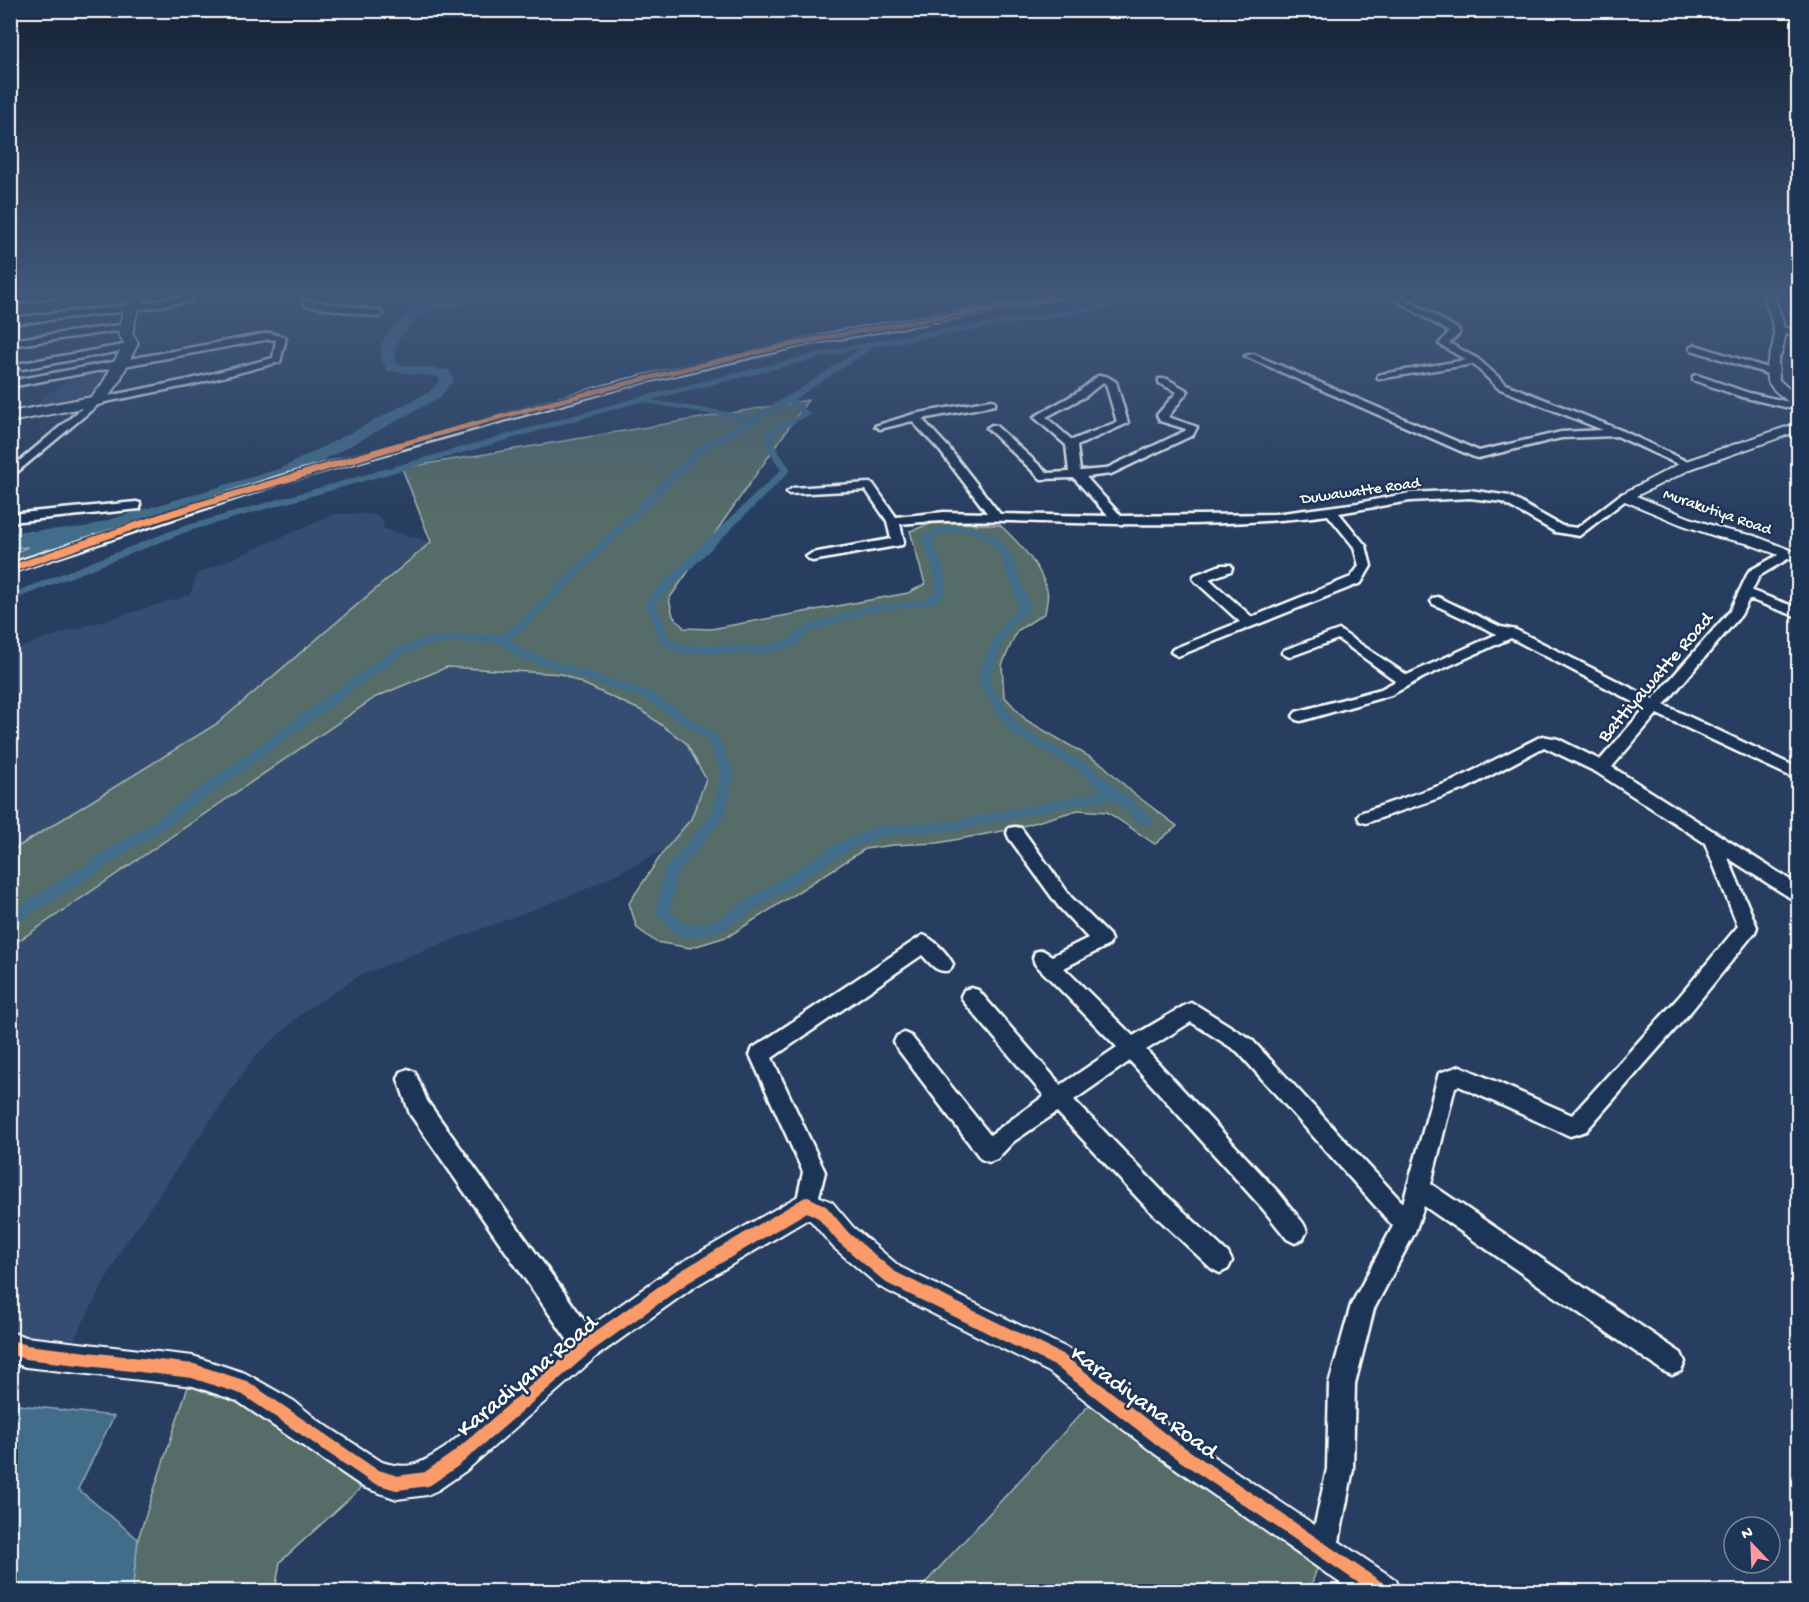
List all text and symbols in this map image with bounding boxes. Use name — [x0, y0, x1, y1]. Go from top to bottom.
street label: Duwawatte Road — [1298, 474, 1423, 510]
street label: Murakutiya Road — [1660, 486, 1775, 541]
street label: Battiyawatte Road — [1593, 607, 1721, 749]
street label: Karadiyana Road — [452, 1309, 606, 1445]
street label: Karadiyana Road — [1063, 1340, 1224, 1468]
north arrow — [1722, 1515, 1782, 1575]
text: N — [1739, 1523, 1757, 1545]

